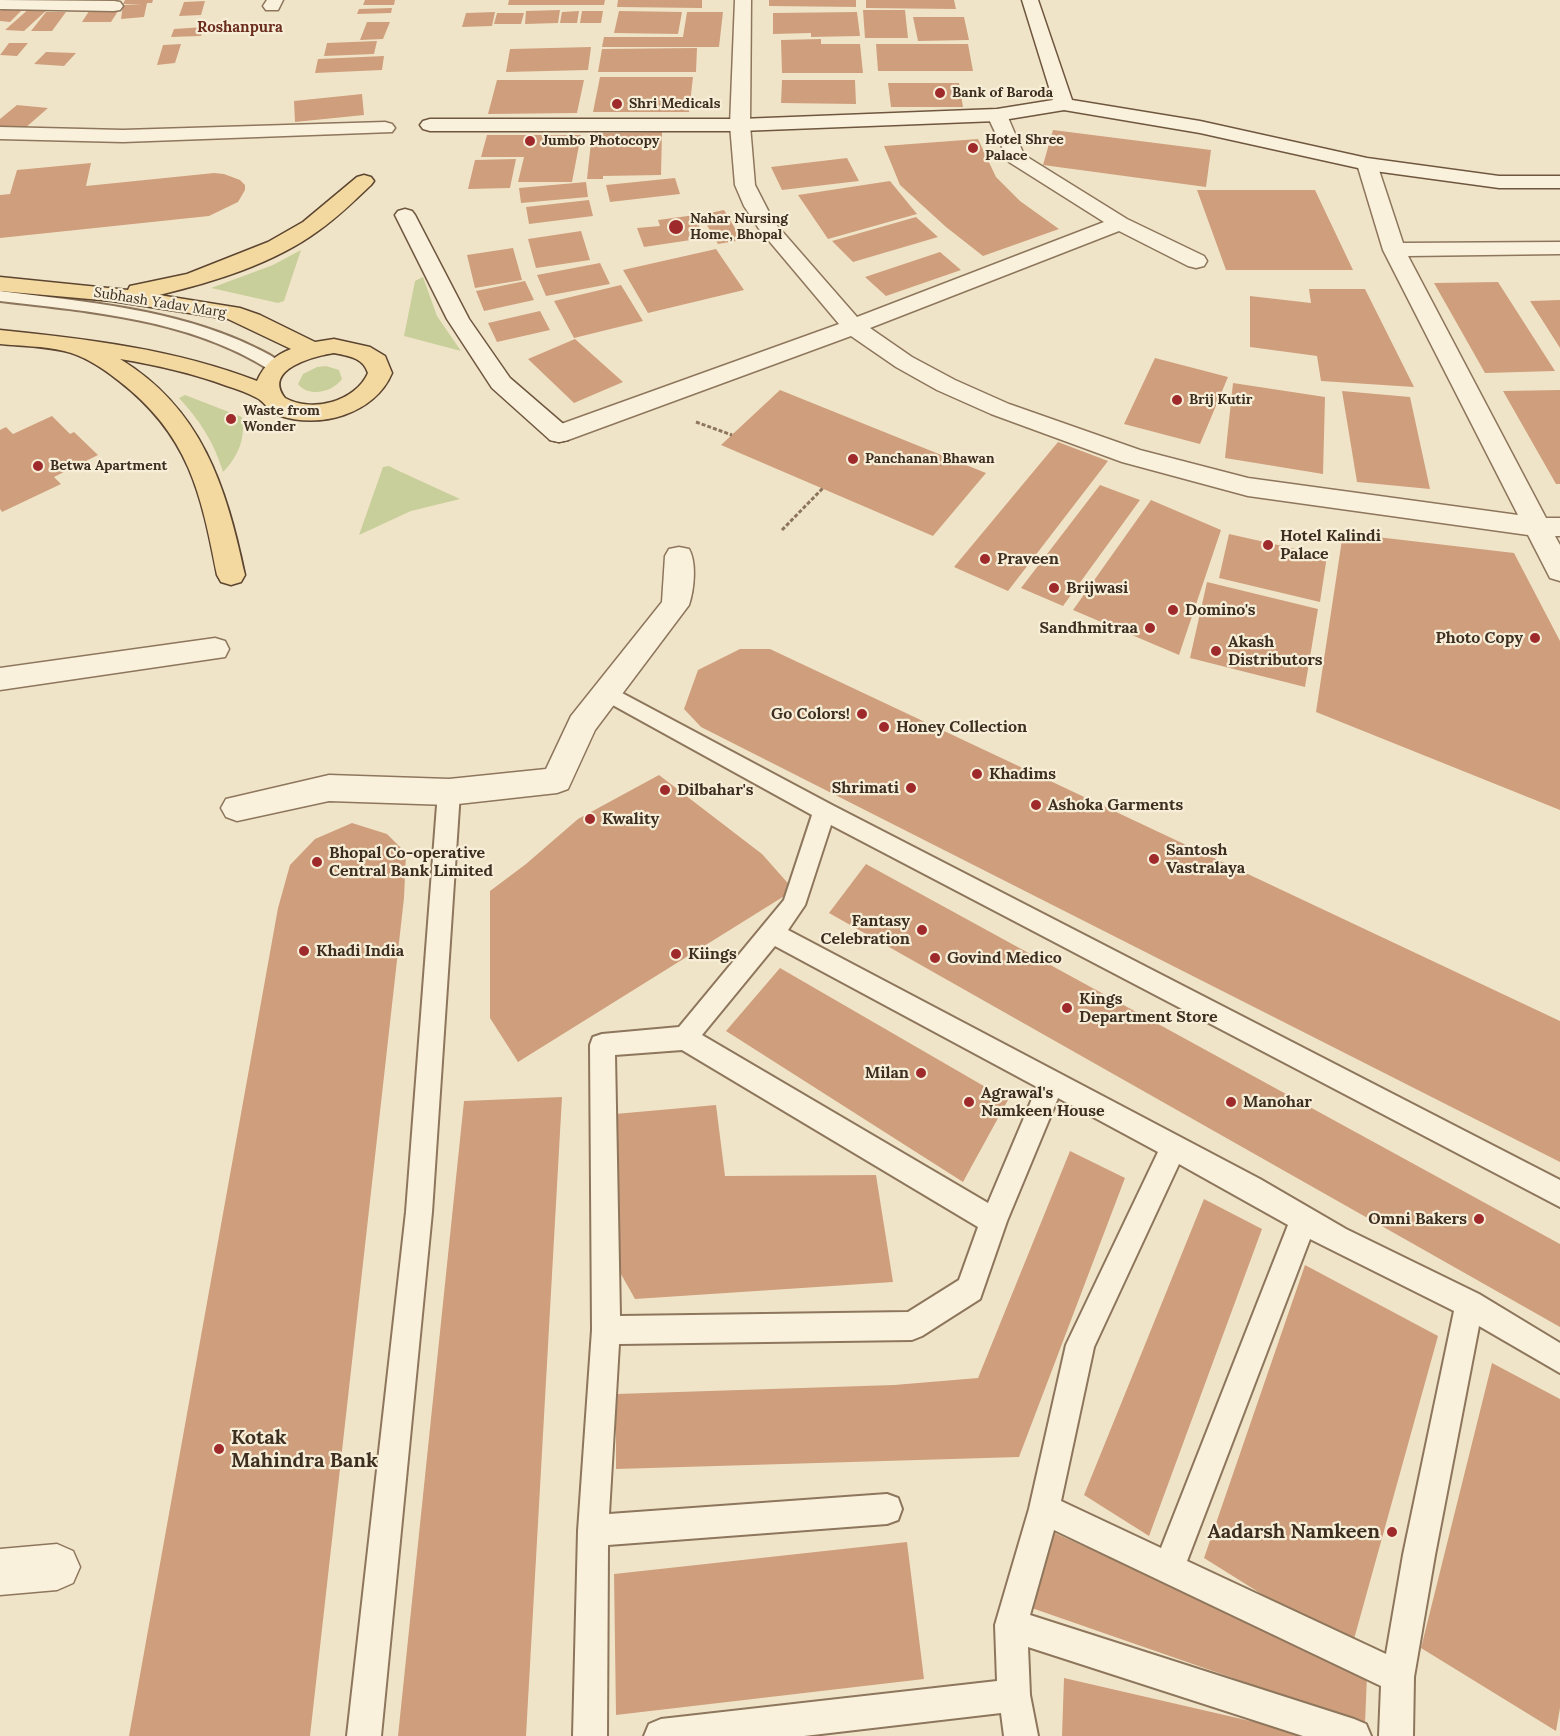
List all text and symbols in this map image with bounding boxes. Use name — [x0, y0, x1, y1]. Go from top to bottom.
district label: Roshanpura — [197, 19, 283, 37]
place label: Bank of Baroda — [952, 85, 1053, 101]
marker: Bank of Baroda — [933, 86, 947, 100]
place label: Shri Medicals — [629, 96, 720, 112]
marker: Shri Medicals — [610, 97, 624, 111]
place label: Hotel Shree Palace — [985, 132, 1064, 164]
place label: Jumbo Photocopy — [542, 133, 660, 149]
marker: Jumbo Photocopy — [523, 134, 537, 148]
marker: Hotel Shree Palace — [966, 141, 980, 155]
place label: Nahar Nursing Home, Bhopal — [690, 211, 788, 244]
marker: Nahar Nursing Home, Bhopal — [667, 218, 685, 236]
street label: Subhash Yadav Marg — [93, 284, 227, 322]
place label: Brij Kutir — [1189, 392, 1253, 408]
marker: Brij Kutir — [1170, 393, 1184, 407]
place label: Waste from Wonder — [243, 403, 320, 436]
marker: Waste from Wonder — [224, 412, 238, 426]
place label: Panchanan Bhawan — [865, 451, 995, 467]
marker: Panchanan Bhawan — [846, 452, 860, 466]
place label: Betwa Apartment — [50, 458, 167, 474]
marker: Betwa Apartment — [31, 459, 45, 473]
place label: Hotel Kalindi Palace — [1280, 526, 1381, 564]
marker: Hotel Kalindi Palace — [1261, 538, 1275, 552]
place label: Praveen — [997, 549, 1059, 569]
marker: Praveen — [978, 552, 992, 566]
place label: Brijwasi — [1066, 578, 1128, 598]
marker: Brijwasi — [1047, 581, 1061, 595]
place label: Domino's — [1185, 600, 1256, 620]
marker: Domino's — [1166, 603, 1180, 617]
place label: Sandhmitraa — [1040, 618, 1138, 638]
marker: Sandhmitraa — [1143, 621, 1157, 635]
place label: Photo Copy — [1436, 628, 1523, 648]
marker: Photo Copy — [1528, 631, 1542, 645]
place label: Akash Distributors — [1228, 632, 1323, 670]
marker: Akash Distributors — [1209, 644, 1223, 658]
place label: Go Colors! — [771, 704, 850, 724]
marker: Go Colors! — [855, 707, 869, 721]
place label: Honey Collection — [896, 717, 1027, 737]
marker: Honey Collection — [877, 720, 891, 734]
place label: Khadims — [989, 764, 1056, 784]
marker: Khadims — [970, 767, 984, 781]
place label: Shrimati — [832, 778, 899, 798]
place label: Dilbahar's — [677, 780, 753, 800]
marker: Shrimati — [904, 781, 918, 795]
marker: Dilbahar's — [658, 783, 672, 797]
place label: Ashoka Garments — [1048, 795, 1183, 815]
marker: Ashoka Garments — [1029, 798, 1043, 812]
place label: Kwality — [602, 809, 659, 829]
marker: Kwality — [583, 812, 597, 826]
place label: Santosh Vastralaya — [1166, 840, 1245, 878]
place label: Bhopal Co-operative Central Bank Limited — [329, 843, 493, 881]
marker: Santosh Vastralaya — [1147, 852, 1161, 866]
marker: Bhopal Co-operative Central Bank Limited — [310, 855, 324, 869]
place label: Fantasy Celebration — [821, 911, 910, 949]
marker: Fantasy Celebration — [915, 923, 929, 937]
place label: Khadi India — [316, 941, 404, 961]
marker: Khadi India — [297, 944, 311, 958]
place label: Kiings — [688, 944, 737, 964]
marker: Kiings — [669, 947, 683, 961]
place label: Govind Medico — [947, 948, 1062, 968]
marker: Govind Medico — [928, 951, 942, 965]
place label: Kings Department Store — [1079, 989, 1218, 1027]
marker: Kings Department Store — [1060, 1001, 1074, 1015]
place label: Milan — [865, 1063, 909, 1083]
marker: Milan — [914, 1066, 928, 1080]
place label: Agrawal's Namkeen House — [981, 1083, 1105, 1121]
place label: Manohar — [1243, 1092, 1312, 1112]
marker: Agrawal's Namkeen House — [962, 1095, 976, 1109]
marker: Manohar — [1224, 1095, 1238, 1109]
place label: Omni Bakers — [1368, 1209, 1467, 1229]
marker: Omni Bakers — [1472, 1212, 1486, 1226]
place label: Kotak Mahindra Bank — [231, 1426, 378, 1473]
marker: Kotak Mahindra Bank — [212, 1442, 226, 1456]
place label: Aadarsh Namkeen — [1207, 1520, 1380, 1544]
marker: Aadarsh Namkeen — [1385, 1525, 1399, 1539]

